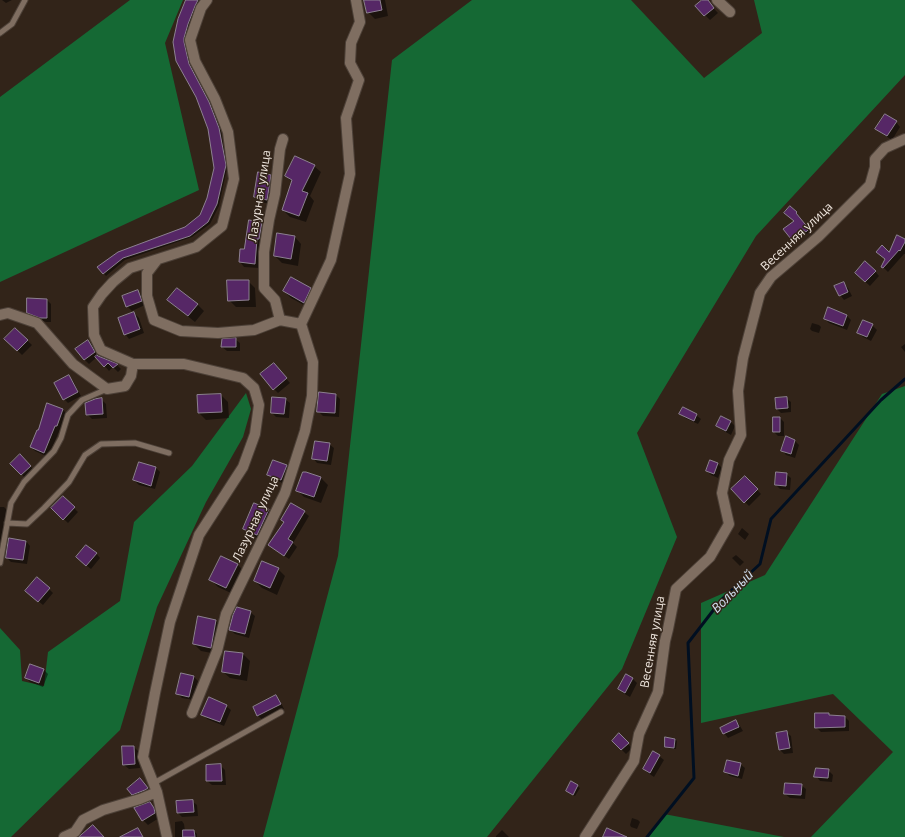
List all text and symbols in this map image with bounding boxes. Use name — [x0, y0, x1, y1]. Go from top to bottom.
street label: Лазурная улица — [246, 149, 274, 243]
street label: Весенняя улица — [758, 200, 836, 274]
street label: Лазурная улица — [230, 474, 282, 564]
water label: Вольный — [709, 567, 757, 617]
street label: Весенняя улица — [638, 595, 668, 689]

